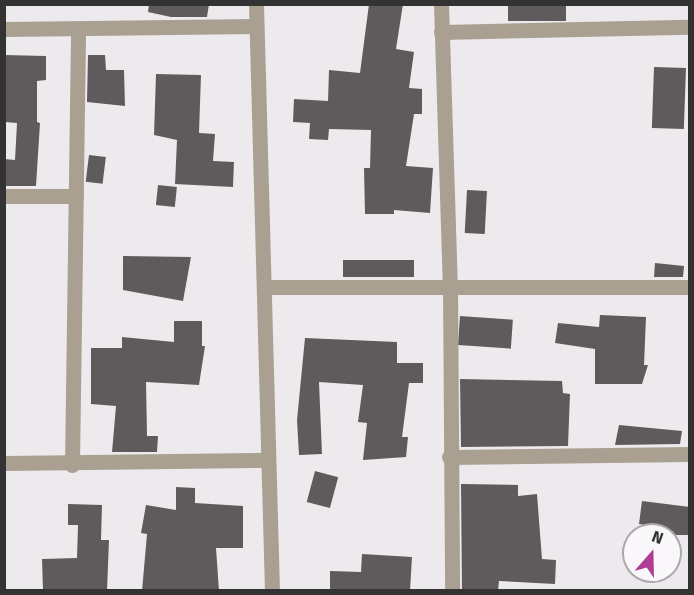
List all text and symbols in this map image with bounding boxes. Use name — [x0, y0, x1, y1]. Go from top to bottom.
north arrow — [622, 523, 682, 583]
text: N — [649, 527, 666, 548]

